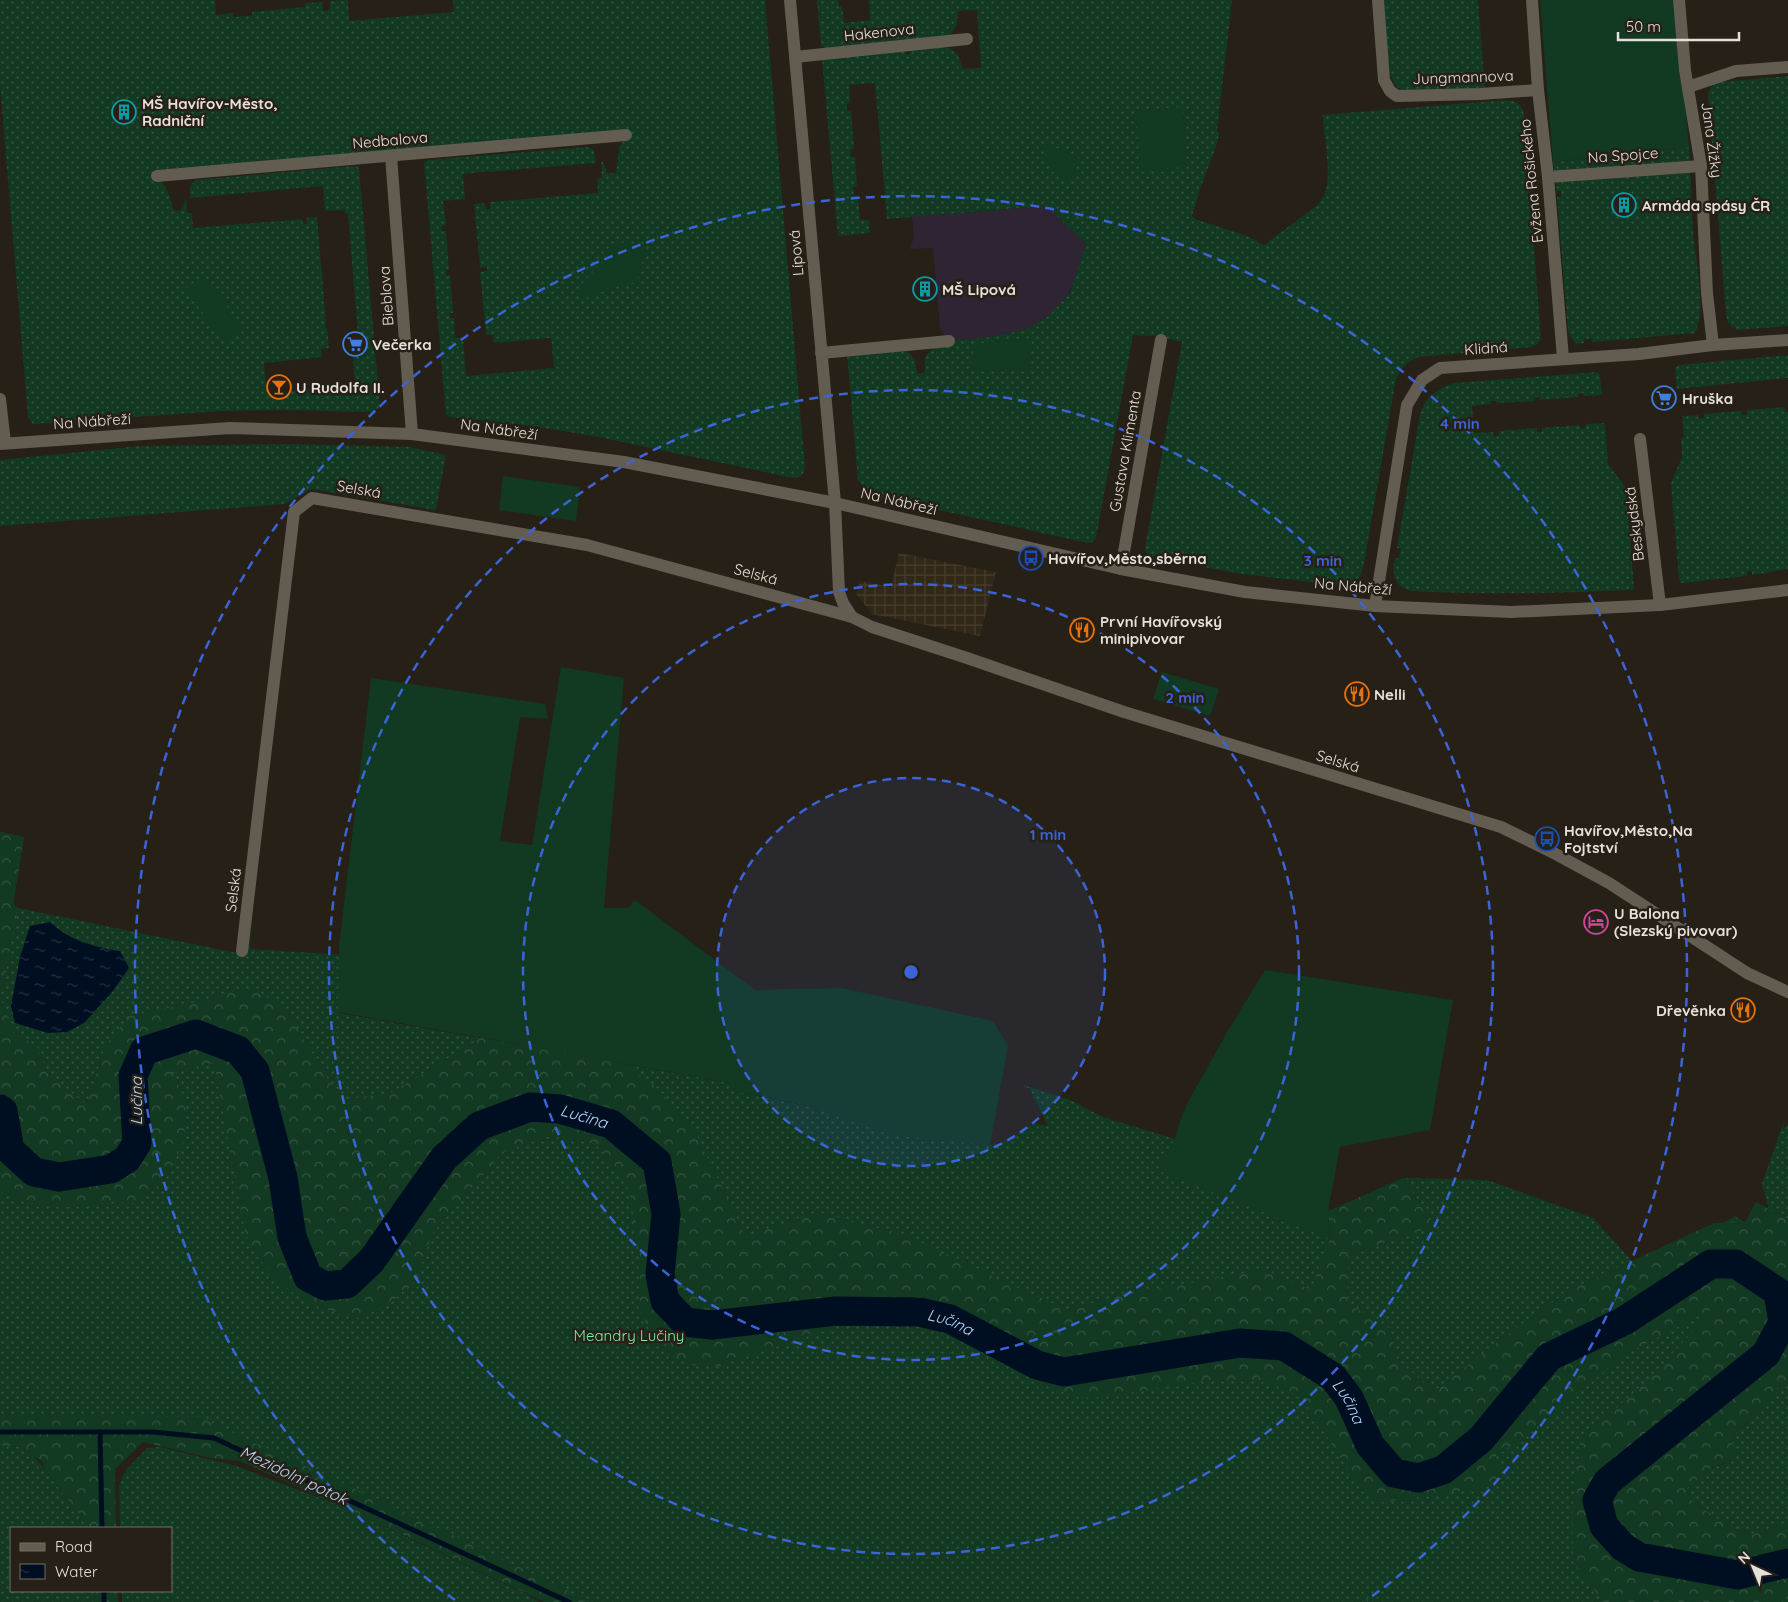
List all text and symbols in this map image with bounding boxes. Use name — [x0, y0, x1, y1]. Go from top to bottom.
scale bar — [1618, 10, 1739, 42]
text: 50 m — [1626, 17, 1661, 36]
street label: Hakenova — [843, 19, 915, 45]
street label: Jungmannova — [1412, 66, 1514, 88]
place label: MŠ Havířov-Město, Radniční — [142, 94, 278, 130]
building icon: MŠ Havířov-Město, Radniční — [111, 99, 137, 125]
street label: Jana Žižky — [1697, 101, 1727, 179]
street label: Evžena Rošického — [1515, 118, 1547, 244]
street label: Nedbalova — [351, 127, 429, 153]
street label: Na Spojce — [1587, 143, 1659, 167]
building icon: Armáda spásy ČR — [1611, 192, 1637, 218]
place label: Armáda spásy ČR — [1642, 196, 1770, 215]
street label: Lípová — [785, 229, 807, 277]
street label: Bieblova — [374, 265, 398, 327]
building icon: MŠ Lipová — [912, 276, 938, 302]
place label: MŠ Lipová — [942, 280, 1016, 299]
supermarket icon: Večerka — [342, 331, 368, 357]
place label: Večerka — [372, 335, 432, 354]
street label: Klidná — [1464, 337, 1508, 359]
bar icon: U Rudolfa II. — [266, 374, 292, 400]
place label: U Rudolfa II. — [296, 378, 385, 397]
supermarket icon: Hruška — [1651, 385, 1677, 411]
street label: Gustava Klimenta — [1105, 389, 1145, 513]
place label: Hruška — [1682, 389, 1733, 408]
street label: Na Nábřeží — [53, 409, 132, 433]
street label: Na Nábřeží — [459, 414, 540, 444]
text: 4 min — [1440, 414, 1480, 433]
street label: Selská — [335, 476, 383, 502]
street label: Na Nábřeží — [859, 483, 940, 519]
street label: Beskydská — [1620, 486, 1648, 562]
bus stop icon: Havířov,Město,sběrna — [1018, 545, 1044, 571]
place label: Havířov,Město,sběrna — [1048, 549, 1207, 568]
text: 3 min — [1304, 551, 1342, 570]
street label: Selská — [732, 559, 780, 589]
street label: Na Nábřeží — [1313, 573, 1393, 599]
place label: První Havířovský minipivovar — [1100, 612, 1222, 648]
restaurant icon: První Havířovský minipivovar — [1069, 617, 1095, 643]
restaurant icon: Nelli — [1344, 681, 1370, 707]
place label: Nelli — [1374, 685, 1406, 704]
text: 2 min — [1165, 688, 1205, 707]
street label: Selská — [1314, 745, 1362, 777]
place label: Havířov,Město,Na Fojtství — [1564, 821, 1693, 857]
text: 1 min — [1030, 825, 1066, 844]
bus stop icon: Havířov,Město,Na Fojtství — [1534, 826, 1560, 852]
street label: Selská — [221, 867, 245, 913]
place label: U Balona (Slezský pivovar) — [1614, 904, 1737, 940]
hotel icon: U Balona (Slezský pivovar) — [1583, 909, 1609, 935]
centre of rings — [902, 963, 920, 981]
restaurant icon: Dřevěnka — [1730, 997, 1756, 1023]
place label: Dřevěnka — [1656, 1001, 1726, 1020]
water label: Lučina — [126, 1076, 146, 1125]
water label: Lučina — [558, 1100, 611, 1133]
water label: Lučina — [925, 1304, 978, 1340]
park label: Meandry Lučiny — [574, 1326, 684, 1345]
water label: Lučina — [1328, 1375, 1370, 1428]
water label: Mezidolní potok — [237, 1441, 352, 1509]
legend — [10, 1527, 172, 1592]
text: Road — [55, 1537, 92, 1556]
north arrow — [1728, 1542, 1778, 1592]
text: N — [1734, 1548, 1754, 1568]
text: Water — [55, 1562, 98, 1581]

